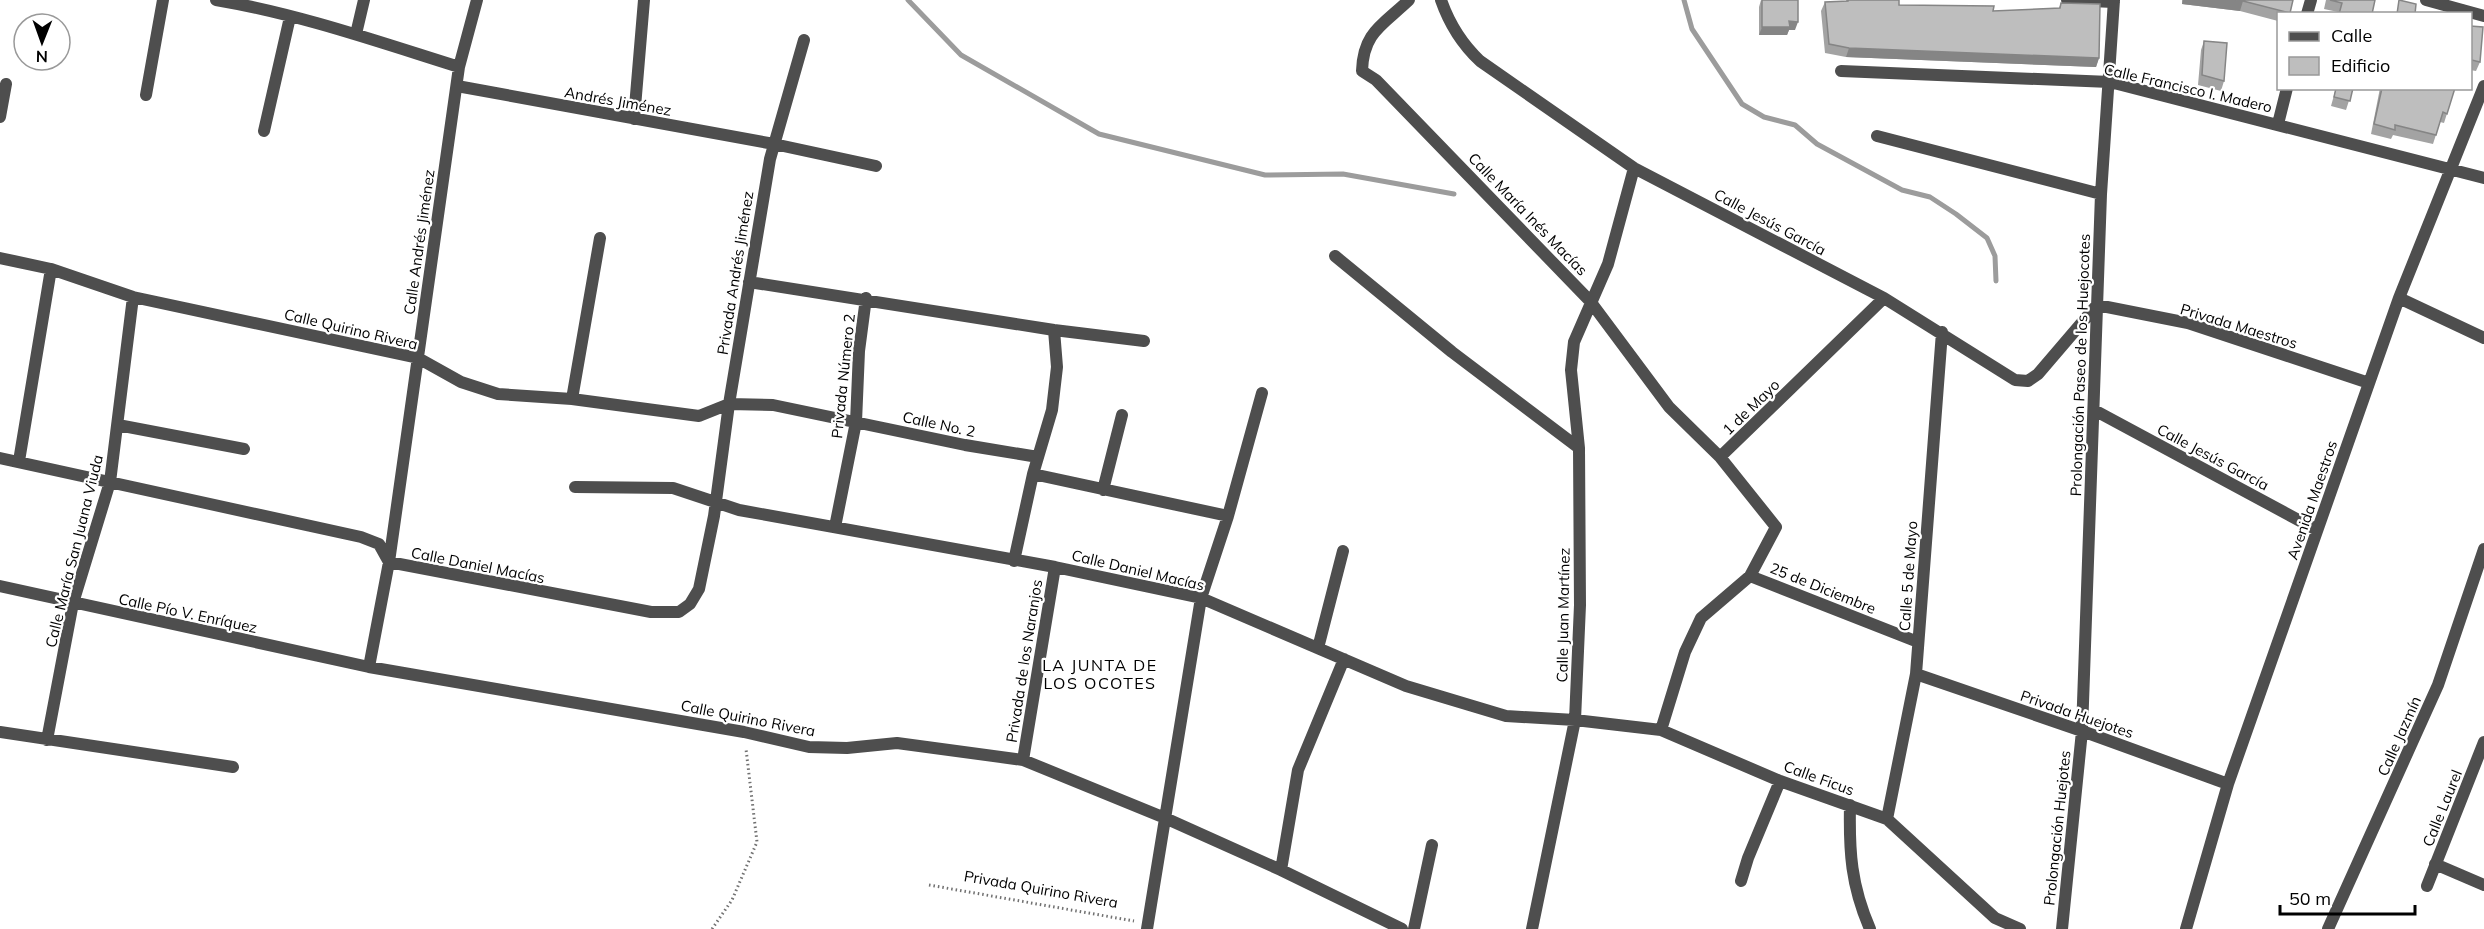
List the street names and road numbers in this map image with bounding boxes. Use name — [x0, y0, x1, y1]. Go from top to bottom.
street label: Calle Francisco I. Madero — [2102, 59, 2274, 117]
street label: Andrés Jiménez — [563, 82, 673, 120]
street label: Calle María Inés Macías — [1464, 149, 1592, 279]
street label: Calle Andrés Jiménez — [399, 168, 439, 316]
street label: Calle Jesús García — [1711, 184, 1829, 260]
street label: Privada Andrés Jiménez — [713, 190, 757, 356]
street label: Prolongación Paseo de los Huejocotes — [2066, 233, 2094, 497]
street label: Privada Maestros — [2178, 299, 2300, 353]
street label: Calle Quirino Rivera — [282, 304, 420, 354]
street label: Privada Número 2 — [827, 313, 859, 439]
street label: 1 de Mayo — [1718, 375, 1784, 439]
street label: Calle No. 2 — [901, 407, 977, 441]
street label: Calle Jesús García — [2154, 419, 2272, 495]
street label: Avenida Maestros — [2283, 438, 2341, 562]
street label: Calle María San Juana Viuda — [41, 453, 107, 649]
street label: Calle 5 de Mayo — [1895, 520, 1921, 632]
street label: Calle Daniel Macías — [410, 543, 546, 587]
street label: Calle Daniel Macías — [1070, 545, 1206, 595]
street label: Calle Juan Martínez — [1552, 547, 1574, 683]
street label: 25 de Diciembre — [1767, 558, 1879, 618]
street label: Privada de los Naranjos — [1002, 578, 1046, 744]
street label: Calle Pío V. Enríquez — [117, 589, 259, 637]
street label: Privada Huejotes — [2018, 686, 2136, 742]
street label: Calle Jazmín — [2373, 693, 2425, 779]
street label: Calle Quirino Rivera — [679, 696, 817, 740]
street label: Prolongación Huejotes — [2039, 749, 2075, 907]
street label: Calle Ficus — [1781, 756, 1857, 800]
street label: Calle Laurel — [2418, 767, 2466, 849]
street label: Privada Quirino Rivera — [963, 866, 1119, 912]

